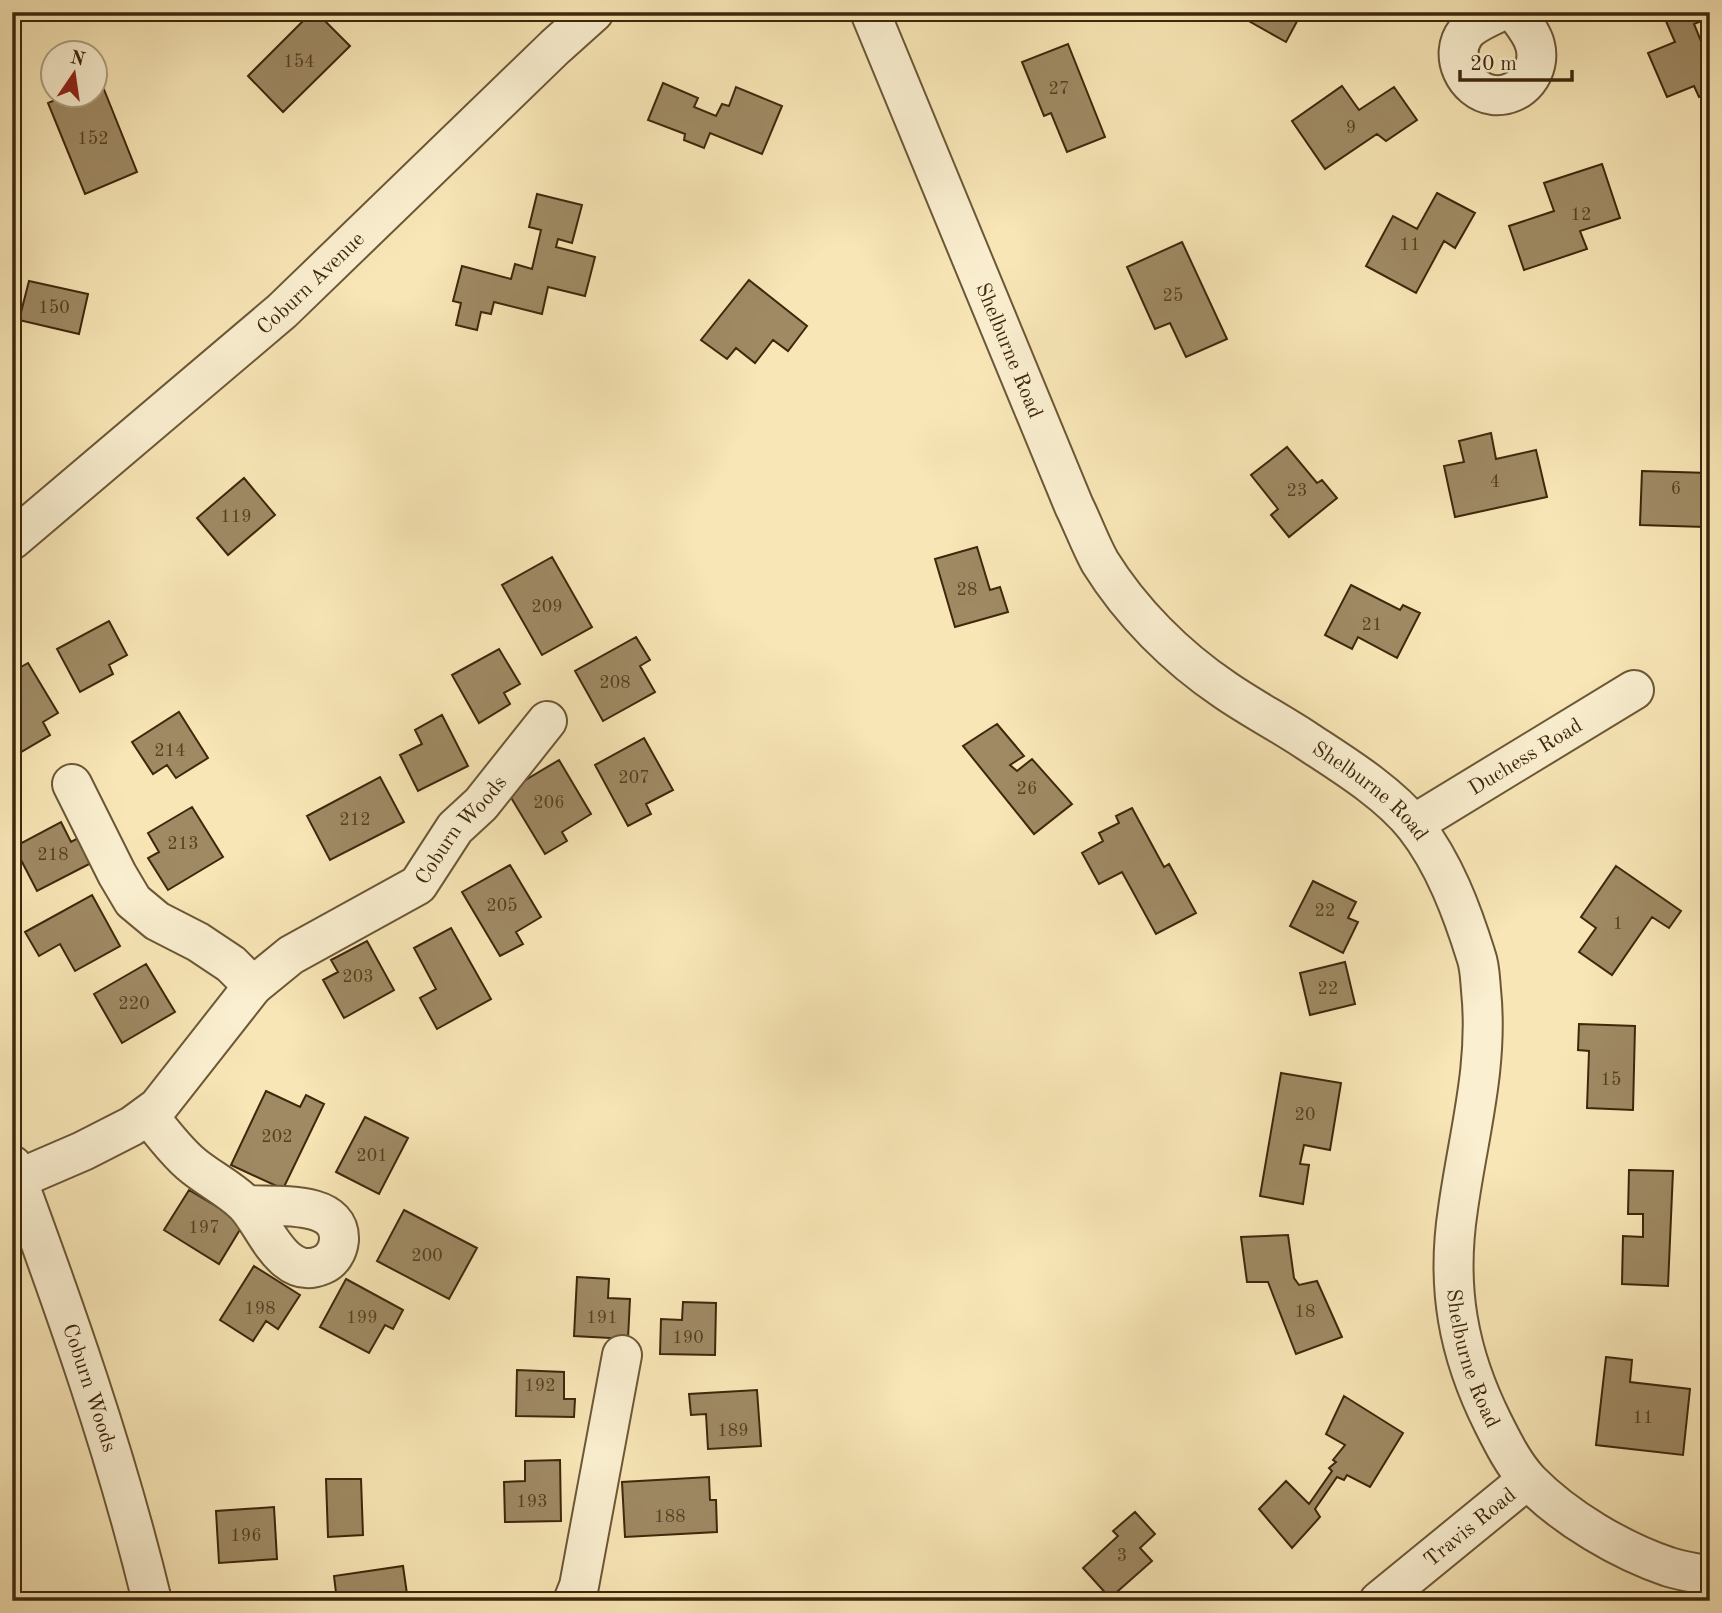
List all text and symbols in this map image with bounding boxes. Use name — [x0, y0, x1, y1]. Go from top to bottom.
north arrow — [38, 38, 108, 108]
scale bar — [1460, 38, 1572, 82]
text: N — [68, 49, 87, 71]
house number: 154 — [283, 53, 315, 71]
text: 20 m — [1470, 54, 1517, 75]
house number: 27 — [1049, 80, 1069, 98]
house number: 9 — [1346, 119, 1356, 137]
house number: 152 — [77, 130, 109, 148]
house number: 12 — [1571, 206, 1591, 224]
street label: Coburn Avenue — [254, 228, 369, 339]
house number: 11 — [1400, 236, 1420, 254]
street label: Shelburne Road — [971, 280, 1046, 422]
house number: 25 — [1163, 287, 1183, 305]
house number: 150 — [38, 299, 70, 317]
house number: 4 — [1490, 473, 1500, 491]
house number: 6 — [1671, 480, 1681, 498]
house number: 23 — [1287, 482, 1307, 500]
house number: 119 — [220, 508, 252, 526]
house number: 28 — [957, 581, 977, 599]
house number: 209 — [531, 598, 563, 616]
house number: 21 — [1362, 616, 1382, 634]
house number: 208 — [599, 674, 631, 692]
street label: Duchess Road — [1465, 715, 1586, 800]
street label: Shelburne Road — [1308, 738, 1431, 845]
house number: 214 — [154, 742, 186, 760]
house number: 207 — [618, 769, 650, 787]
street label: Coburn Woods — [412, 772, 511, 889]
house number: 26 — [1017, 780, 1037, 798]
house number: 206 — [533, 794, 565, 812]
house number: 212 — [339, 811, 371, 829]
house number: 213 — [167, 835, 199, 853]
house number: 218 — [37, 846, 69, 864]
house number: 205 — [486, 897, 518, 915]
house number: 22 — [1315, 902, 1335, 920]
house number: 1 — [1613, 915, 1623, 933]
house number: 203 — [342, 968, 374, 986]
house number: 22 — [1318, 980, 1338, 998]
house number: 220 — [118, 995, 150, 1013]
house number: 15 — [1601, 1071, 1621, 1089]
house number: 20 — [1295, 1106, 1315, 1124]
house number: 202 — [261, 1128, 293, 1146]
house number: 201 — [356, 1147, 388, 1165]
house number: 197 — [188, 1219, 220, 1237]
house number: 200 — [411, 1247, 443, 1265]
street label: Shelburne Road — [1442, 1288, 1503, 1432]
house number: 198 — [244, 1300, 276, 1318]
house number: 18 — [1295, 1303, 1315, 1321]
house number: 199 — [346, 1309, 378, 1327]
house number: 191 — [586, 1309, 618, 1327]
street label: Coburn Woods — [58, 1321, 119, 1455]
house number: 190 — [672, 1329, 704, 1347]
house number: 192 — [524, 1377, 556, 1395]
house number: 11 — [1633, 1409, 1653, 1427]
house number: 189 — [717, 1422, 749, 1440]
street label: Travis Road — [1421, 1485, 1521, 1572]
house number: 193 — [516, 1493, 548, 1511]
house number: 188 — [654, 1508, 686, 1526]
house number: 196 — [230, 1527, 262, 1545]
house number: 3 — [1117, 1547, 1127, 1565]

